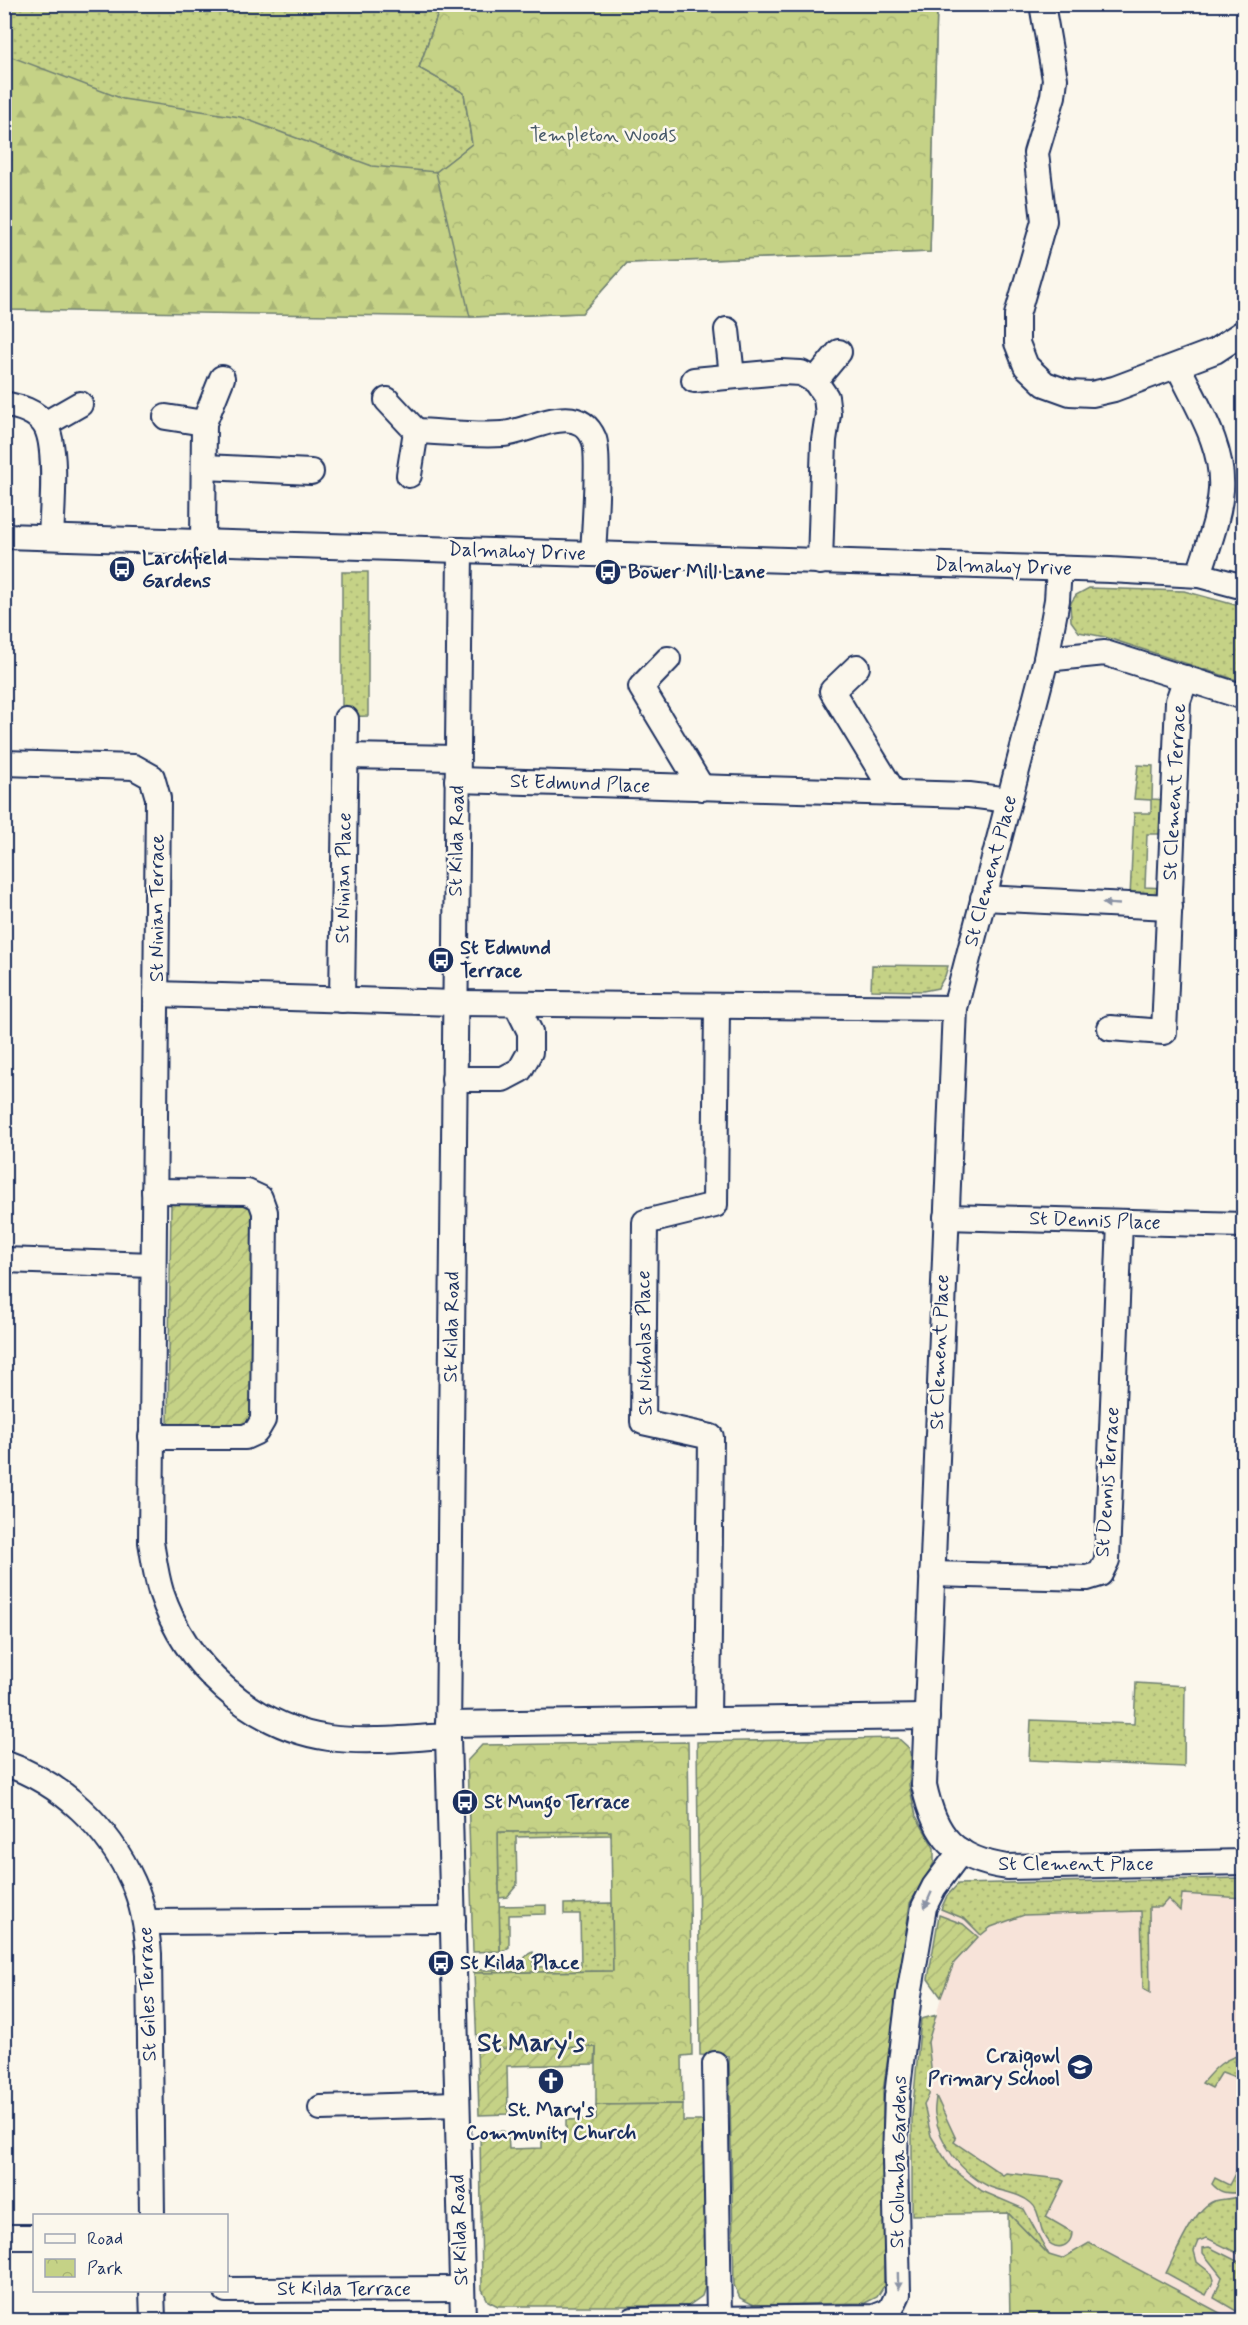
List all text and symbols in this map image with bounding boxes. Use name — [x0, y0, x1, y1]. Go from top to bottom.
park label: Templeton Woods — [530, 122, 676, 149]
street label: Dalmahoy Drive — [448, 536, 586, 568]
place label: Larchfield Gardens — [142, 545, 227, 595]
street label: Dalmahoy Drive — [934, 551, 1072, 583]
bus stop icon: Larchfield Gardens — [107, 554, 137, 584]
bus stop icon: Bower Mill Lane — [593, 557, 623, 587]
place label: Bower Mill Lane — [628, 559, 765, 586]
street label: St Clement Terrace — [1157, 703, 1193, 881]
street label: St Edmund Place — [509, 768, 651, 800]
street label: St Kilda Road — [443, 785, 471, 897]
street label: St Clement Place — [958, 792, 1024, 950]
street label: St Ninian Place — [329, 812, 359, 944]
street label: St Ninian Terrace — [144, 834, 171, 982]
one-way arrow — [1102, 900, 1121, 909]
place label: St Edmund Terrace — [460, 935, 551, 985]
bus stop icon: St Edmund Terrace — [426, 945, 456, 975]
street label: St Dennis Place — [1029, 1205, 1161, 1237]
street label: St Nicholas Place — [630, 1270, 660, 1416]
street label: St Kilda Road — [438, 1271, 466, 1383]
street label: St Clement Place — [924, 1274, 956, 1430]
street label: St Dennis Terrace — [1089, 1406, 1127, 1558]
bus stop icon: St Mungo Terrace — [450, 1787, 480, 1817]
place label: St Mungo Terrace — [484, 1789, 630, 1818]
street label: St Clement Place — [998, 1851, 1154, 1878]
one-way arrow — [923, 1891, 933, 1909]
street label: St Giles Terrace — [132, 1926, 164, 2062]
bus stop icon: St Kilda Place — [426, 1948, 456, 1978]
place label: St Kilda Place — [460, 1950, 580, 1977]
district label: St Mary's — [477, 2027, 585, 2061]
place label: Craigowl Primary School — [928, 2043, 1060, 2093]
school or university icon: Craigowl Primary School — [1065, 2052, 1095, 2082]
church icon: St. Mary's Community Church — [536, 2066, 566, 2096]
street label: St Columba Gardens — [884, 2075, 914, 2249]
place label: St. Mary's Community Church — [466, 2097, 637, 2147]
street label: St Kilda Road — [445, 2174, 475, 2286]
legend — [33, 2214, 228, 2292]
text: Road — [87, 2227, 123, 2251]
text: Park — [87, 2257, 123, 2281]
one-way arrow — [893, 2271, 903, 2290]
street label: St Kilda Terrace — [277, 2276, 411, 2303]

